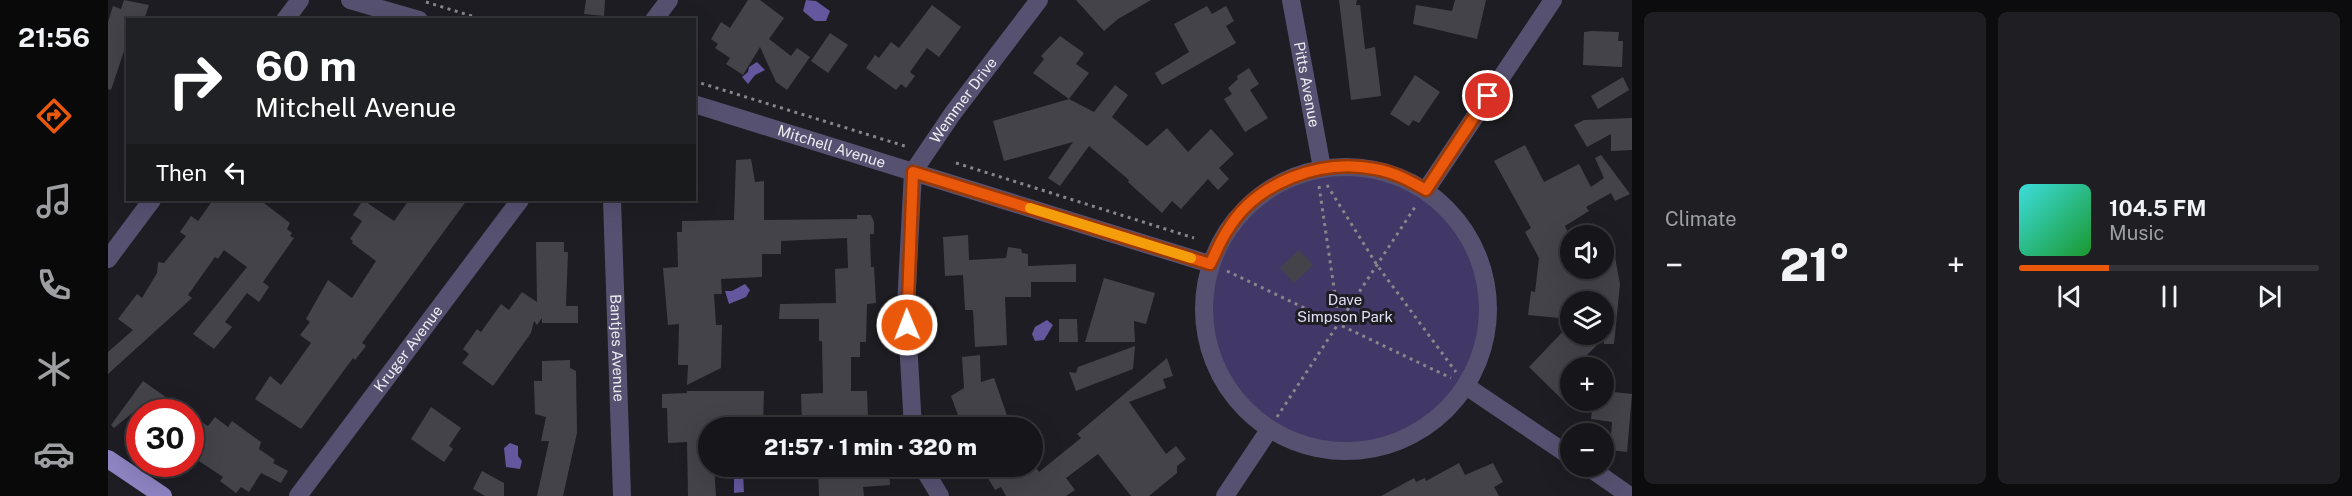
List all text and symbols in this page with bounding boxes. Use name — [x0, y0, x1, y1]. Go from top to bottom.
text: 21:56 — [18, 21, 90, 53]
street label: Pitts Avenue — [1291, 40, 1323, 129]
text: 60 m — [255, 41, 357, 90]
icon: right — [156, 42, 234, 120]
street label: Wemmer Drive — [926, 54, 1000, 146]
pin — [1462, 70, 1513, 121]
icon: arrive — [1471, 79, 1504, 112]
text: Mitchell Avenue — [255, 91, 456, 123]
icon: directions — [33, 95, 75, 137]
street label: Mitchell Avenue — [776, 121, 888, 171]
icon: left — [219, 156, 252, 189]
text: Then — [156, 160, 207, 186]
icon: music — [33, 180, 75, 222]
text: 104.5 FM — [2109, 195, 2206, 221]
text: Climate — [1665, 207, 1737, 231]
text: Music — [2109, 221, 2164, 245]
map controls — [1560, 225, 1614, 477]
button: sound — [1560, 225, 1614, 279]
text: 21° — [1780, 238, 1850, 291]
text: − — [1665, 246, 1683, 284]
text: + — [1947, 246, 1965, 284]
icon: phone — [33, 264, 75, 306]
icon: previous — [2053, 280, 2086, 313]
icon: pause — [2153, 280, 2186, 313]
icon: next — [2253, 280, 2286, 313]
park label: Dave Simpson Park — [1297, 291, 1393, 325]
button: layers — [1560, 291, 1614, 345]
position arrow — [875, 293, 939, 357]
street label: Bantjes Avenue — [607, 294, 628, 402]
street label: Kruger Avenue — [370, 302, 446, 395]
icon: climate — [33, 348, 75, 390]
button: + — [1560, 357, 1614, 411]
speed limit sign: 30 — [126, 399, 204, 477]
button: − — [1560, 423, 1614, 477]
icon: car — [33, 433, 75, 475]
text: 21:57 · 1 min · 320 m — [764, 434, 977, 460]

